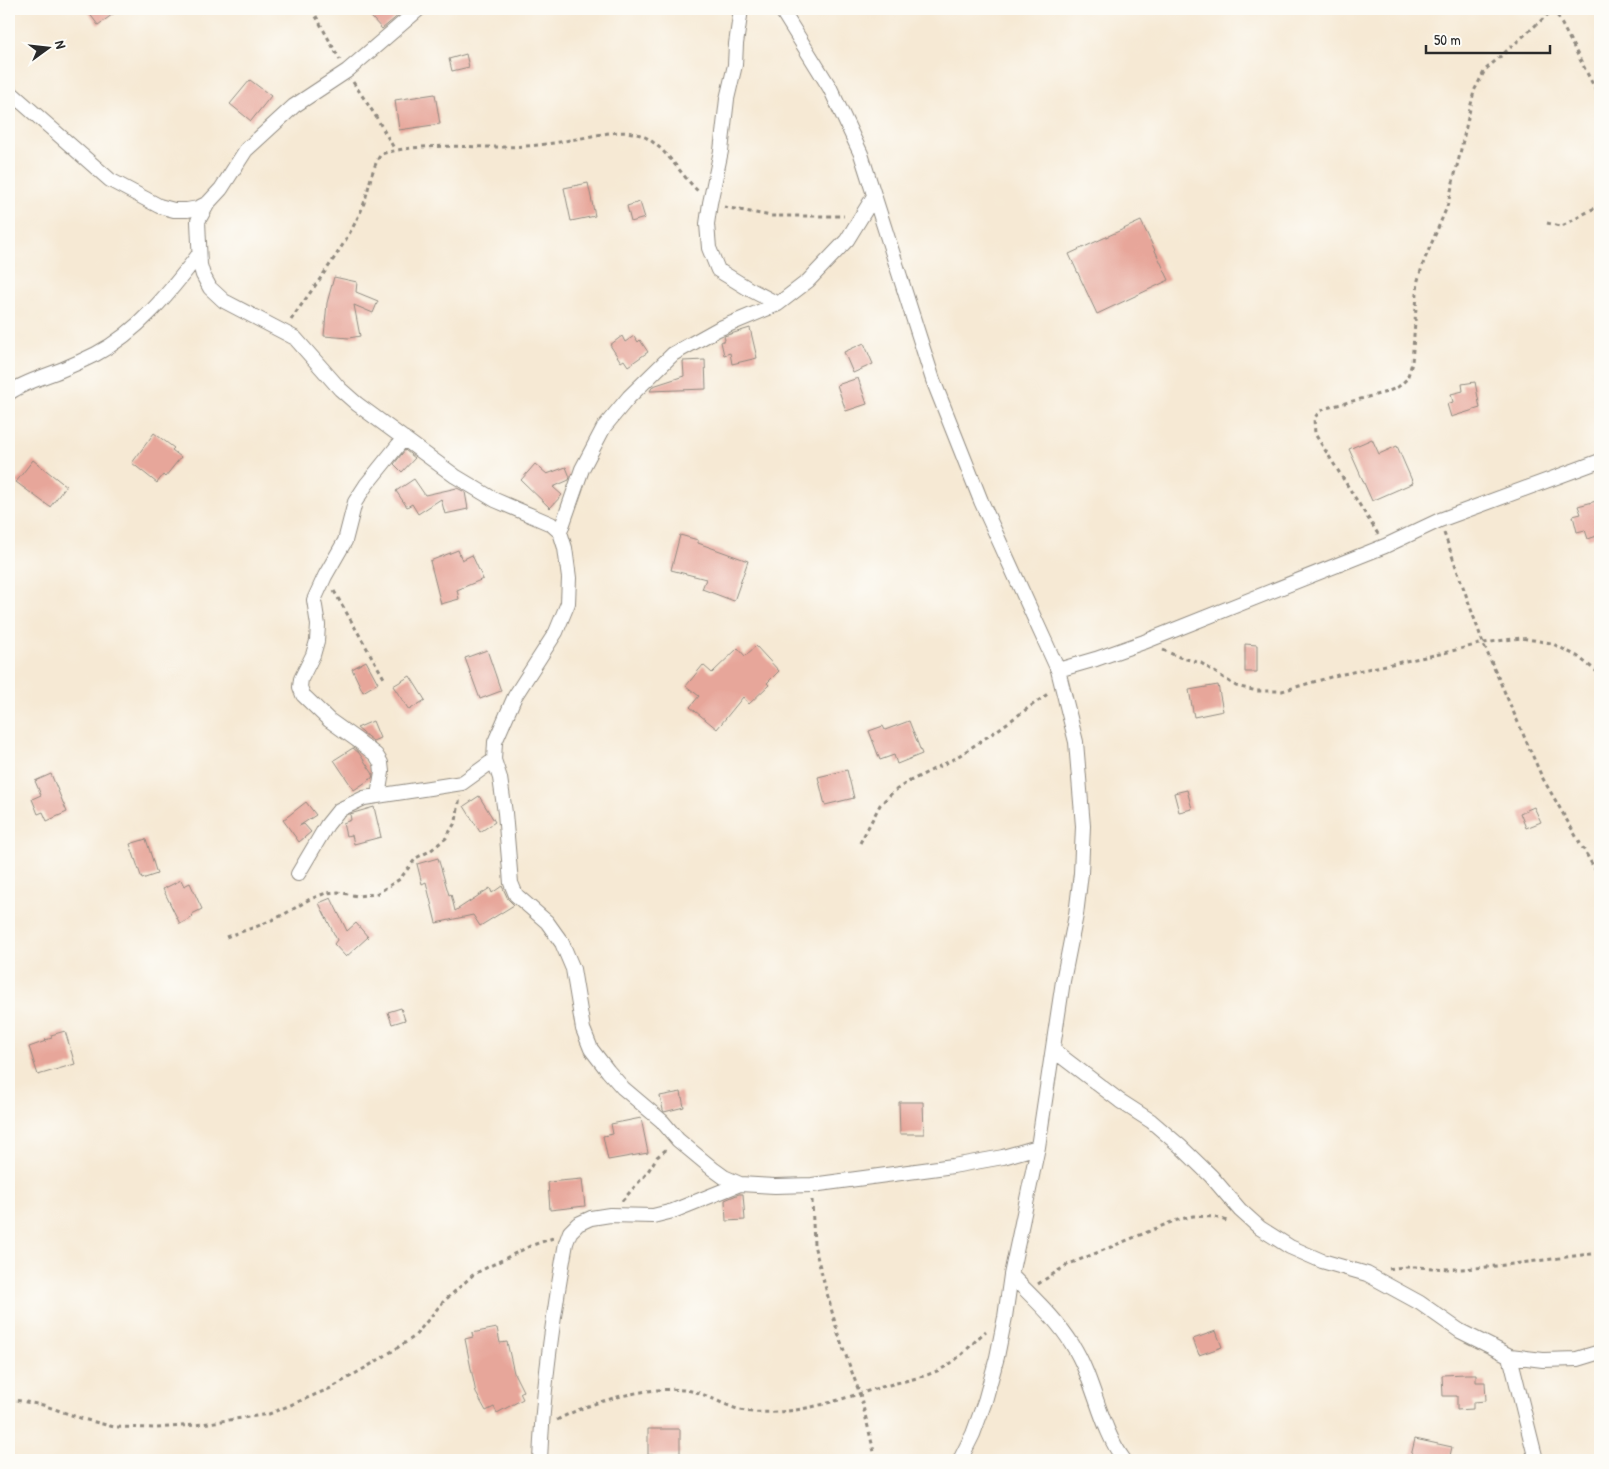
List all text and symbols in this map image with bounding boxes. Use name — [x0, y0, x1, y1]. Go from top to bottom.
north arrow — [22, 22, 72, 72]
scale bar — [1426, 22, 1550, 54]
text: 50 m — [1434, 29, 1461, 50]
text: N — [51, 38, 71, 51]

